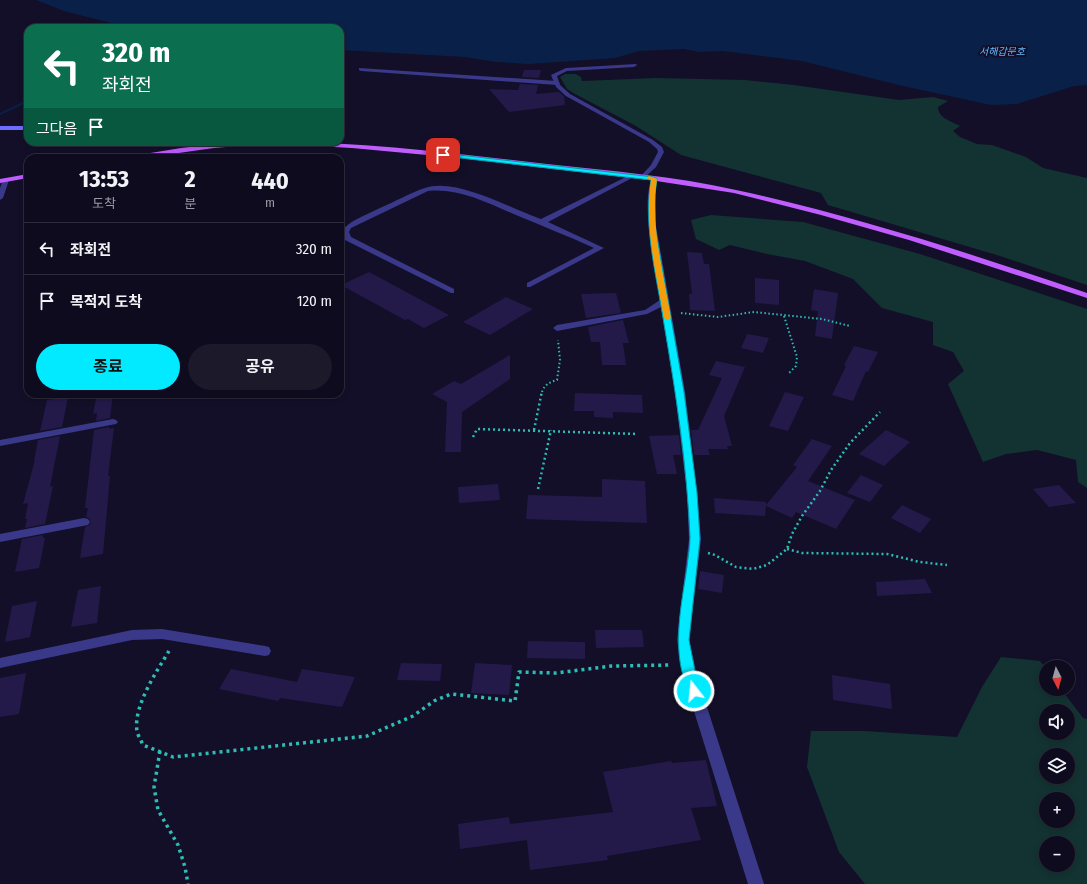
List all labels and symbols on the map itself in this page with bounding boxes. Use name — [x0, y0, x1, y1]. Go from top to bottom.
water label: 서해갑문호 — [979, 46, 1026, 58]
pin — [426, 138, 460, 172]
north arrow — [1039, 660, 1075, 696]
position arrow — [673, 670, 715, 712]

